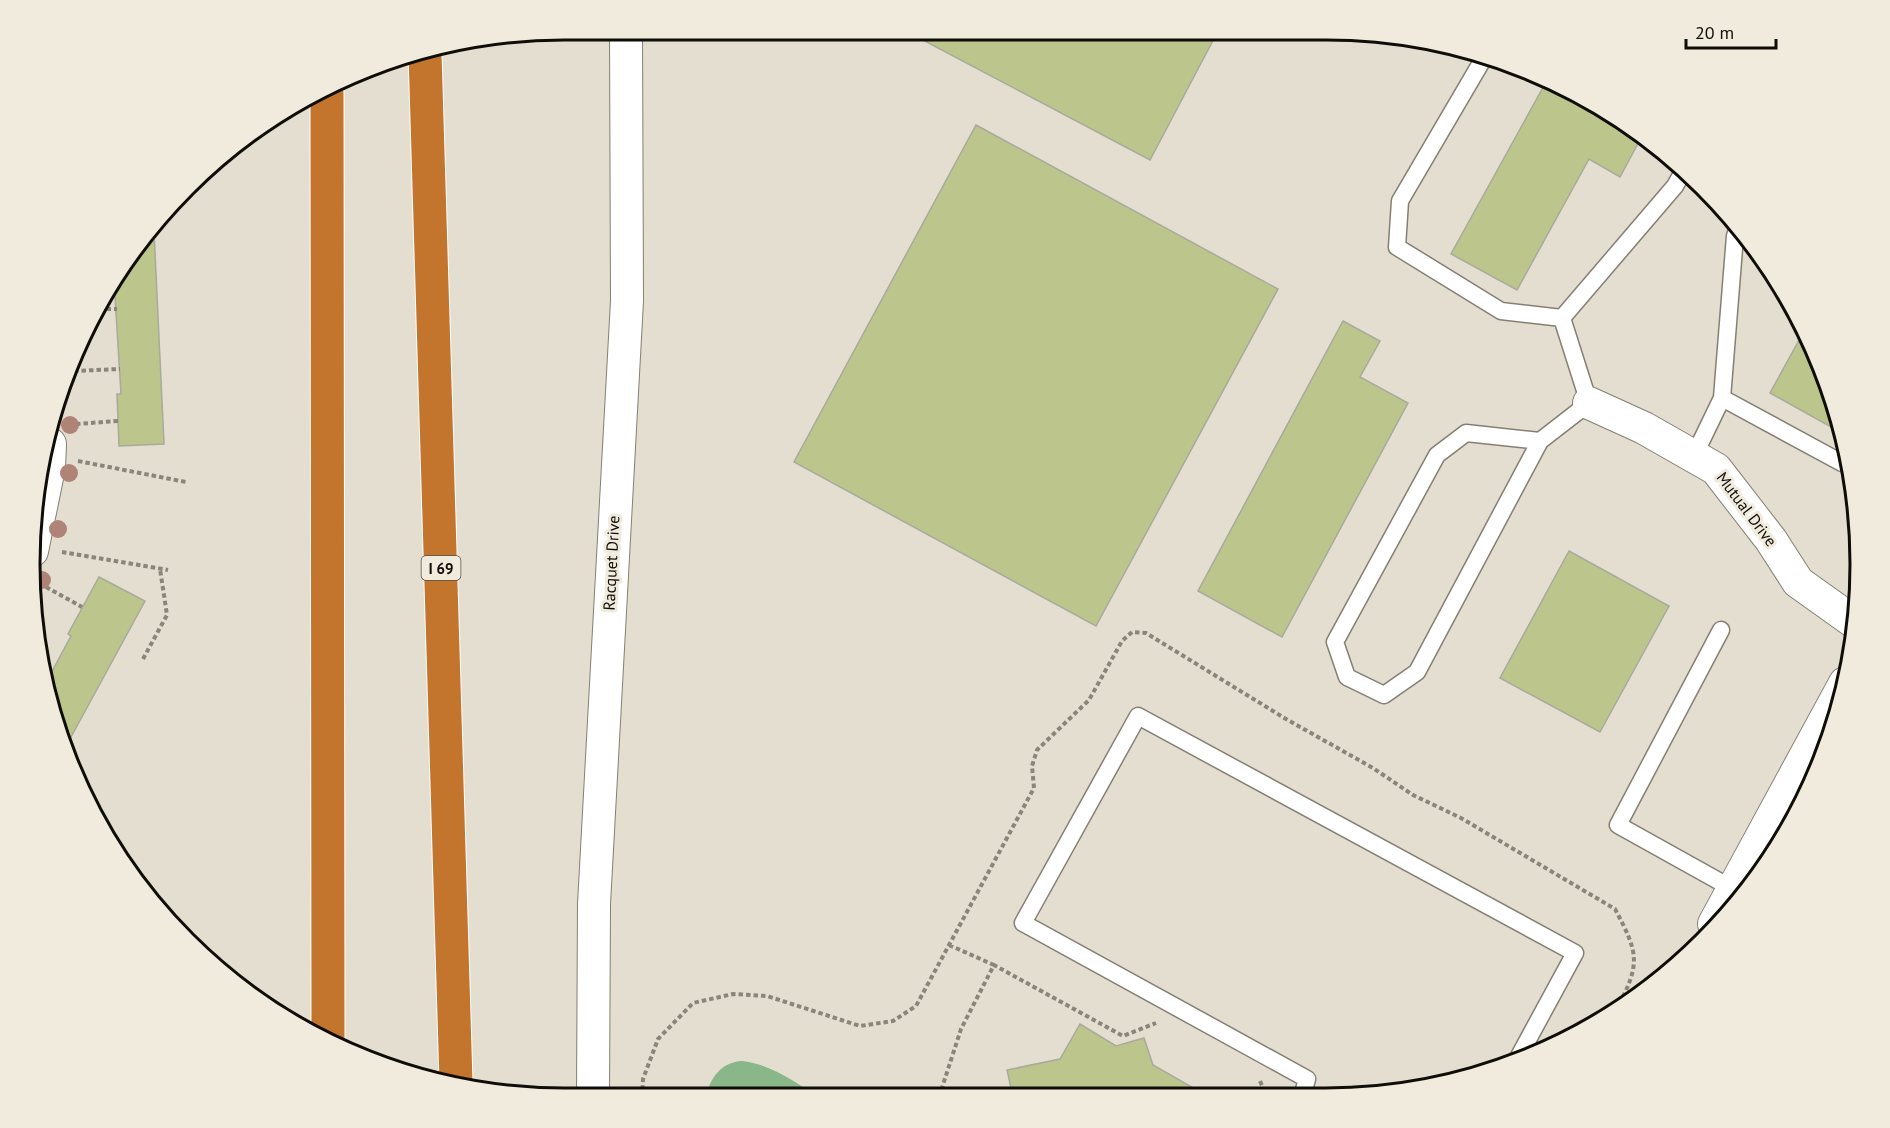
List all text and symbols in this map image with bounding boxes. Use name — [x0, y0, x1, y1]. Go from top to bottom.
scale bar — [1686, 12, 1776, 50]
text: 20 m — [1695, 21, 1734, 44]
street label: Mutual Drive — [1713, 468, 1781, 550]
street label: Racquet Drive — [599, 515, 623, 611]
road number: I 69 — [422, 556, 460, 580]

